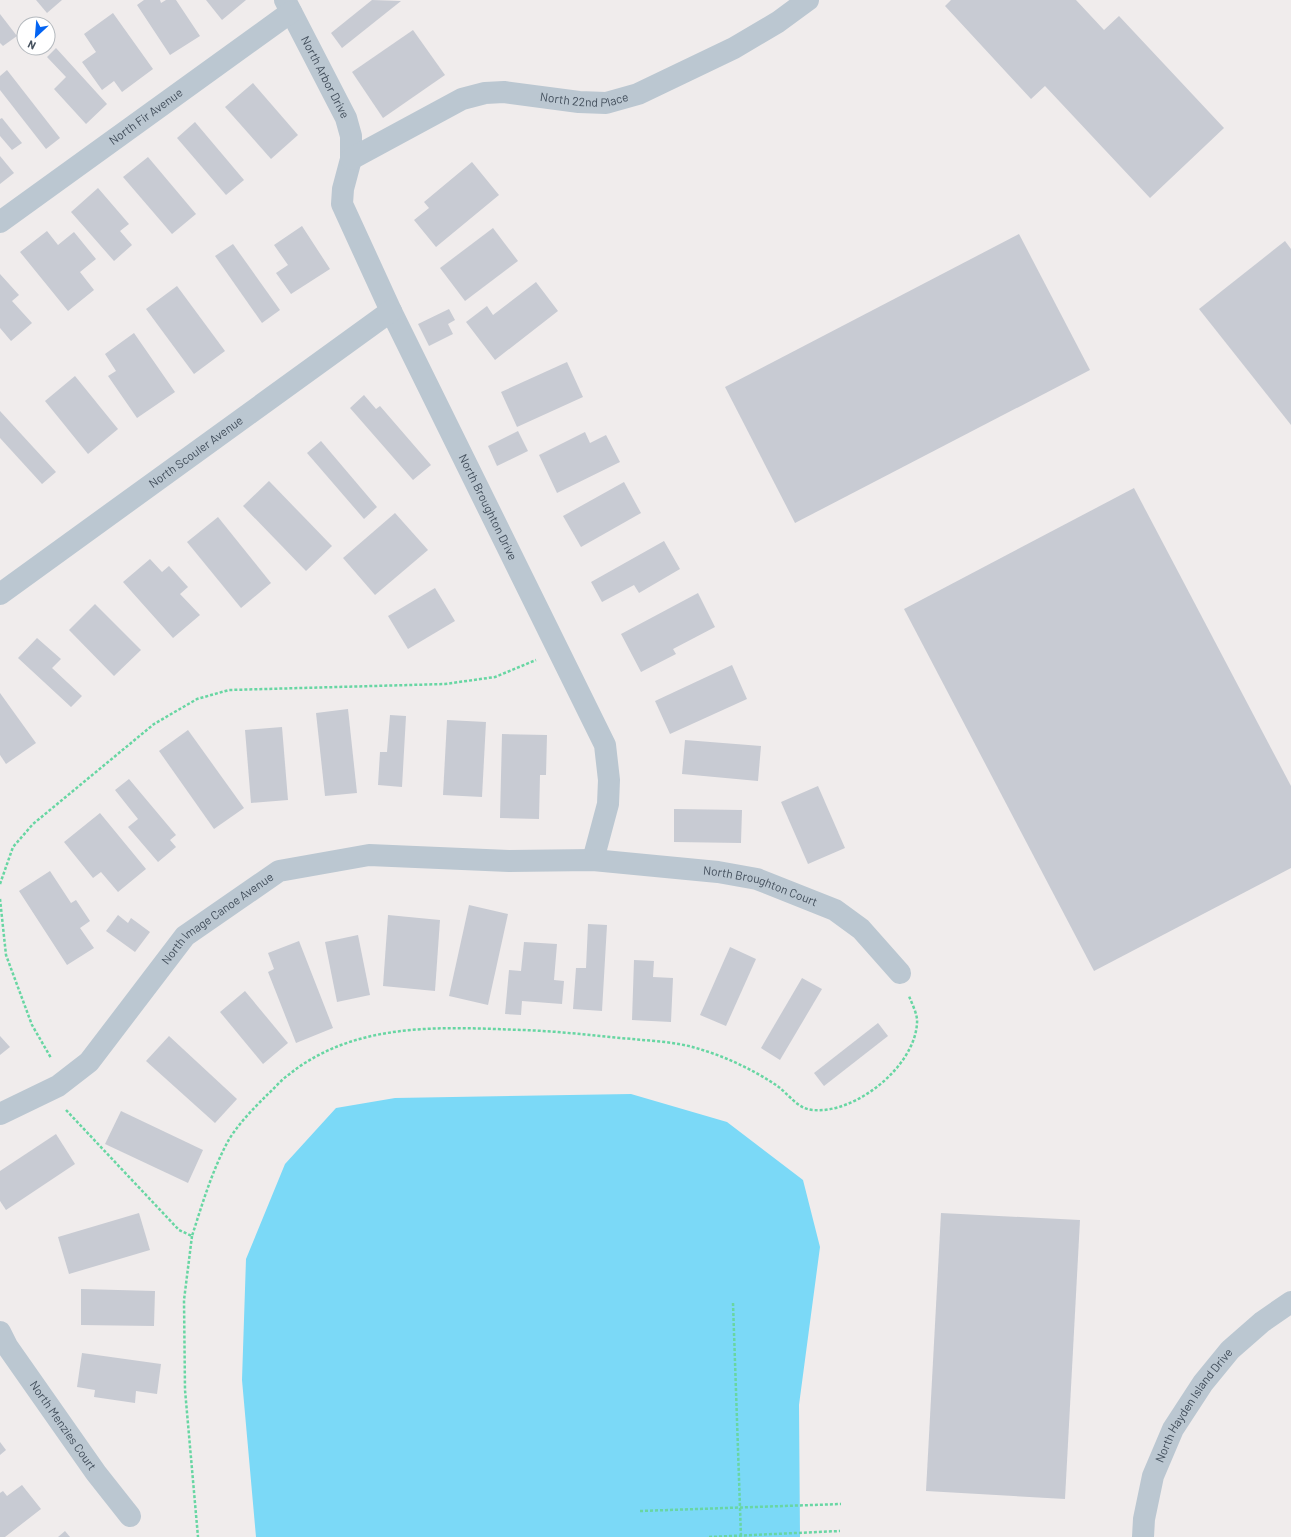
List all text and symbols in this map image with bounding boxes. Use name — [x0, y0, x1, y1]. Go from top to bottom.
north arrow — [16, 16, 56, 56]
street label: North Arbor Drive — [299, 33, 353, 120]
text: N — [25, 38, 38, 53]
street label: North Fir Avenue — [106, 85, 185, 147]
street label: North 22nd Place — [539, 89, 630, 109]
street label: North Scouler Avenue — [146, 413, 245, 490]
street label: North Broughton Drive — [457, 451, 521, 562]
street label: North Broughton Court — [703, 863, 820, 908]
street label: North Image Canoe Avenue — [158, 869, 276, 967]
street label: North Hayden Island Drive — [1152, 1345, 1235, 1464]
street label: North Menzies Court — [28, 1378, 100, 1473]

